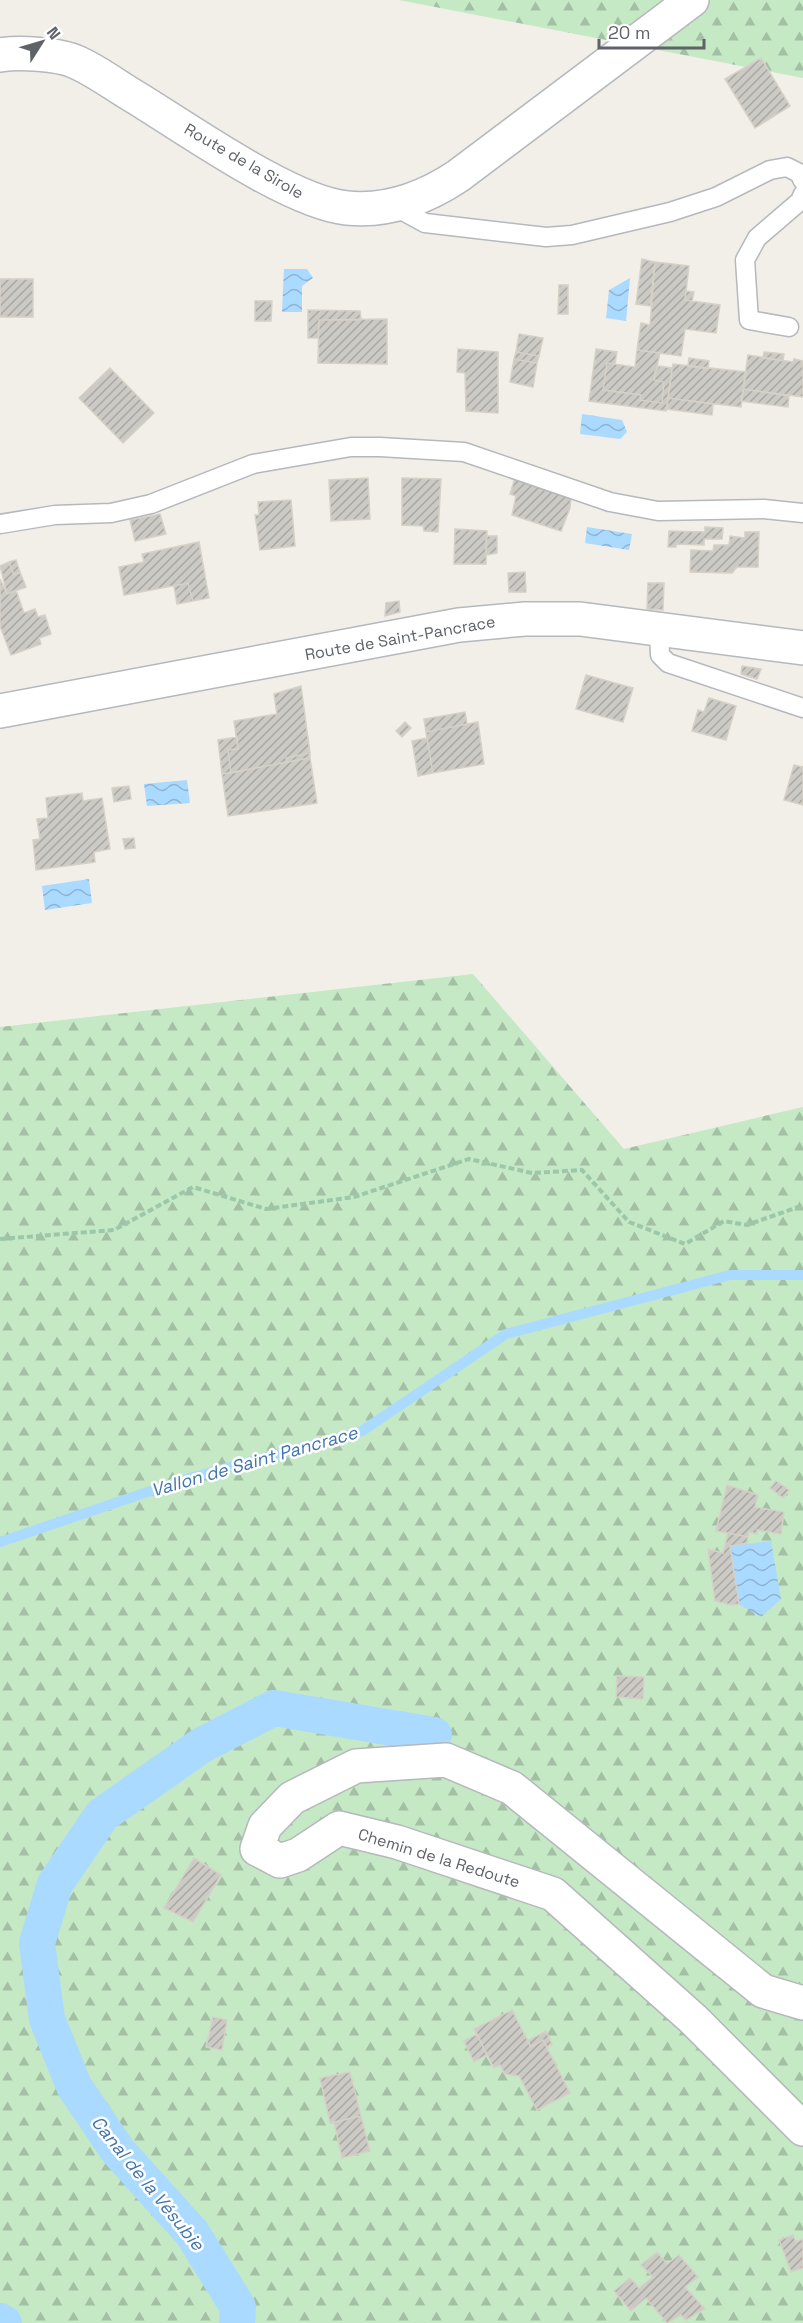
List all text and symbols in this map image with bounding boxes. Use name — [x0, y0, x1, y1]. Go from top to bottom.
north arrow — [12, 12, 72, 72]
scale bar — [599, 12, 704, 50]
text: 20 m — [608, 21, 651, 44]
text: N — [42, 23, 65, 44]
street label: Route de la Sirole — [181, 118, 307, 204]
street label: Route de Saint-Pancrace — [303, 611, 497, 665]
water label: Vallon de Saint Pancrace — [148, 1420, 361, 1501]
street label: Chemin de la Redoute — [355, 1823, 523, 1893]
water label: Canal de la Vésubie — [87, 2111, 210, 2256]

